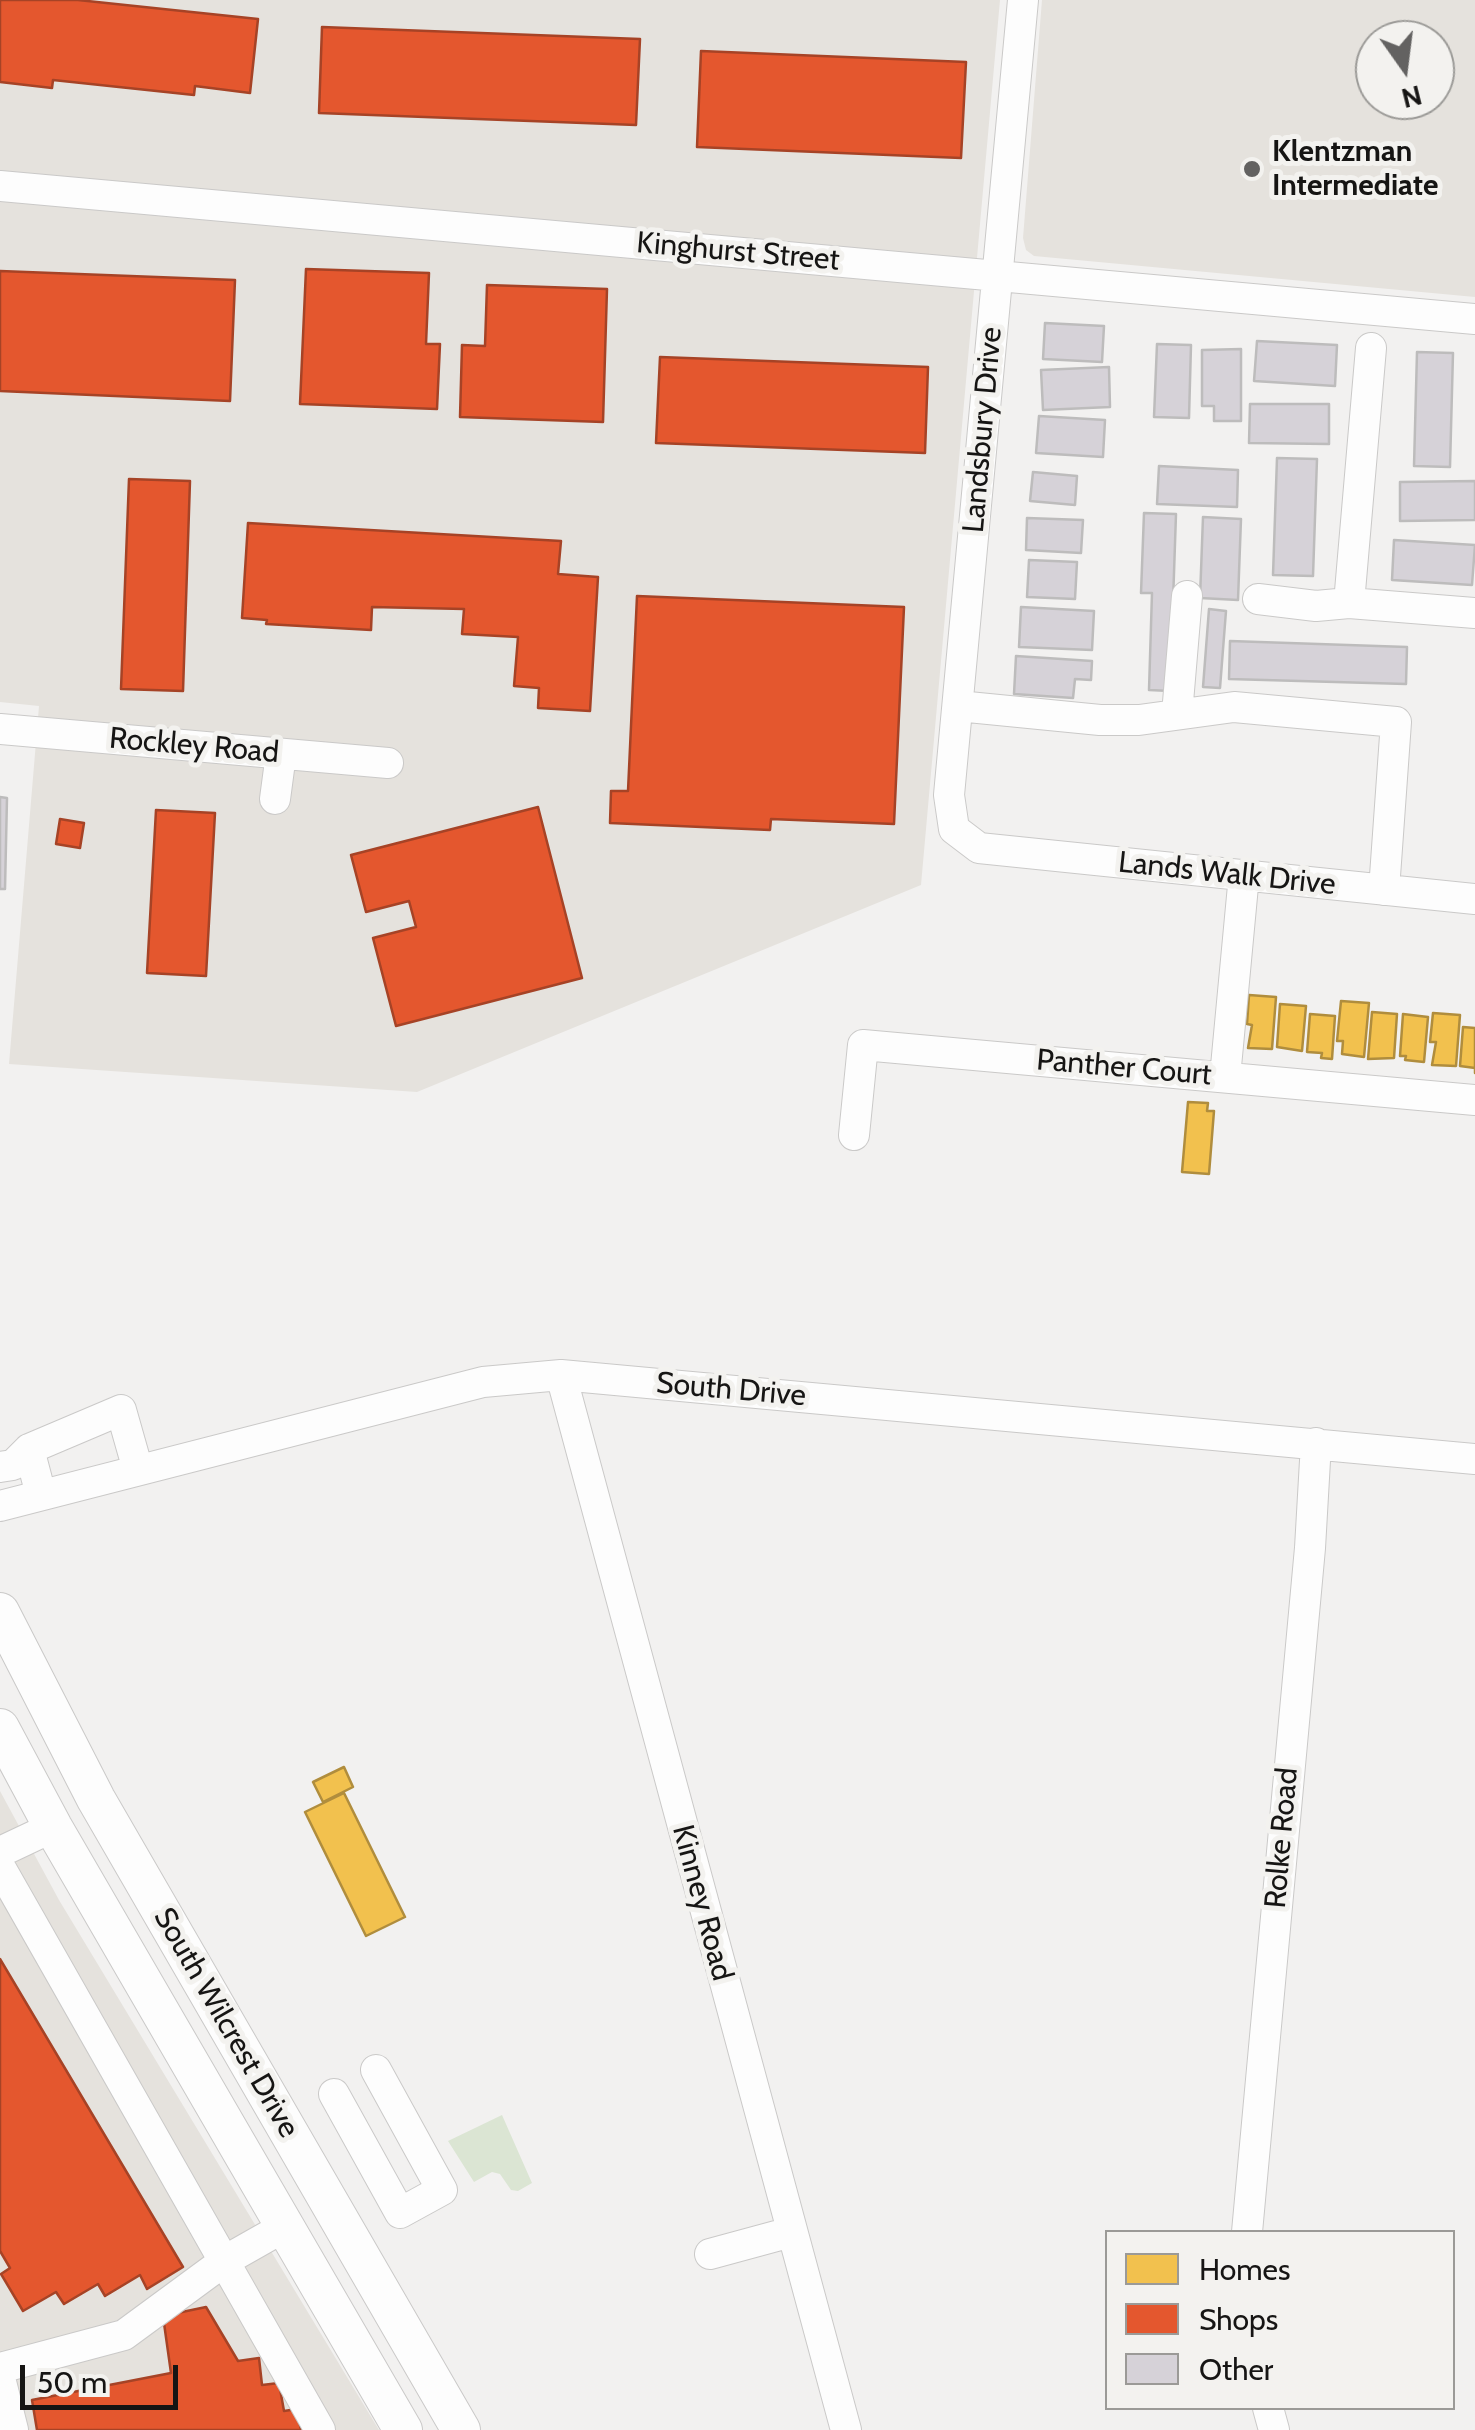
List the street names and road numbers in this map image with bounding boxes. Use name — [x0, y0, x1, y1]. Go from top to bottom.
street label: Kinghurst Street — [635, 225, 841, 279]
street label: Landsbury Drive — [956, 326, 1010, 534]
street label: Rockley Road — [108, 721, 280, 771]
street label: Lands Walk Drive — [1117, 845, 1337, 903]
street label: Panther Court — [1035, 1042, 1213, 1094]
street label: South Drive — [655, 1366, 807, 1414]
street label: Rolke Road — [1258, 1766, 1306, 1910]
street label: Kinney Road — [664, 1821, 740, 1985]
street label: South Wilcrest Drive — [146, 1902, 306, 2144]

